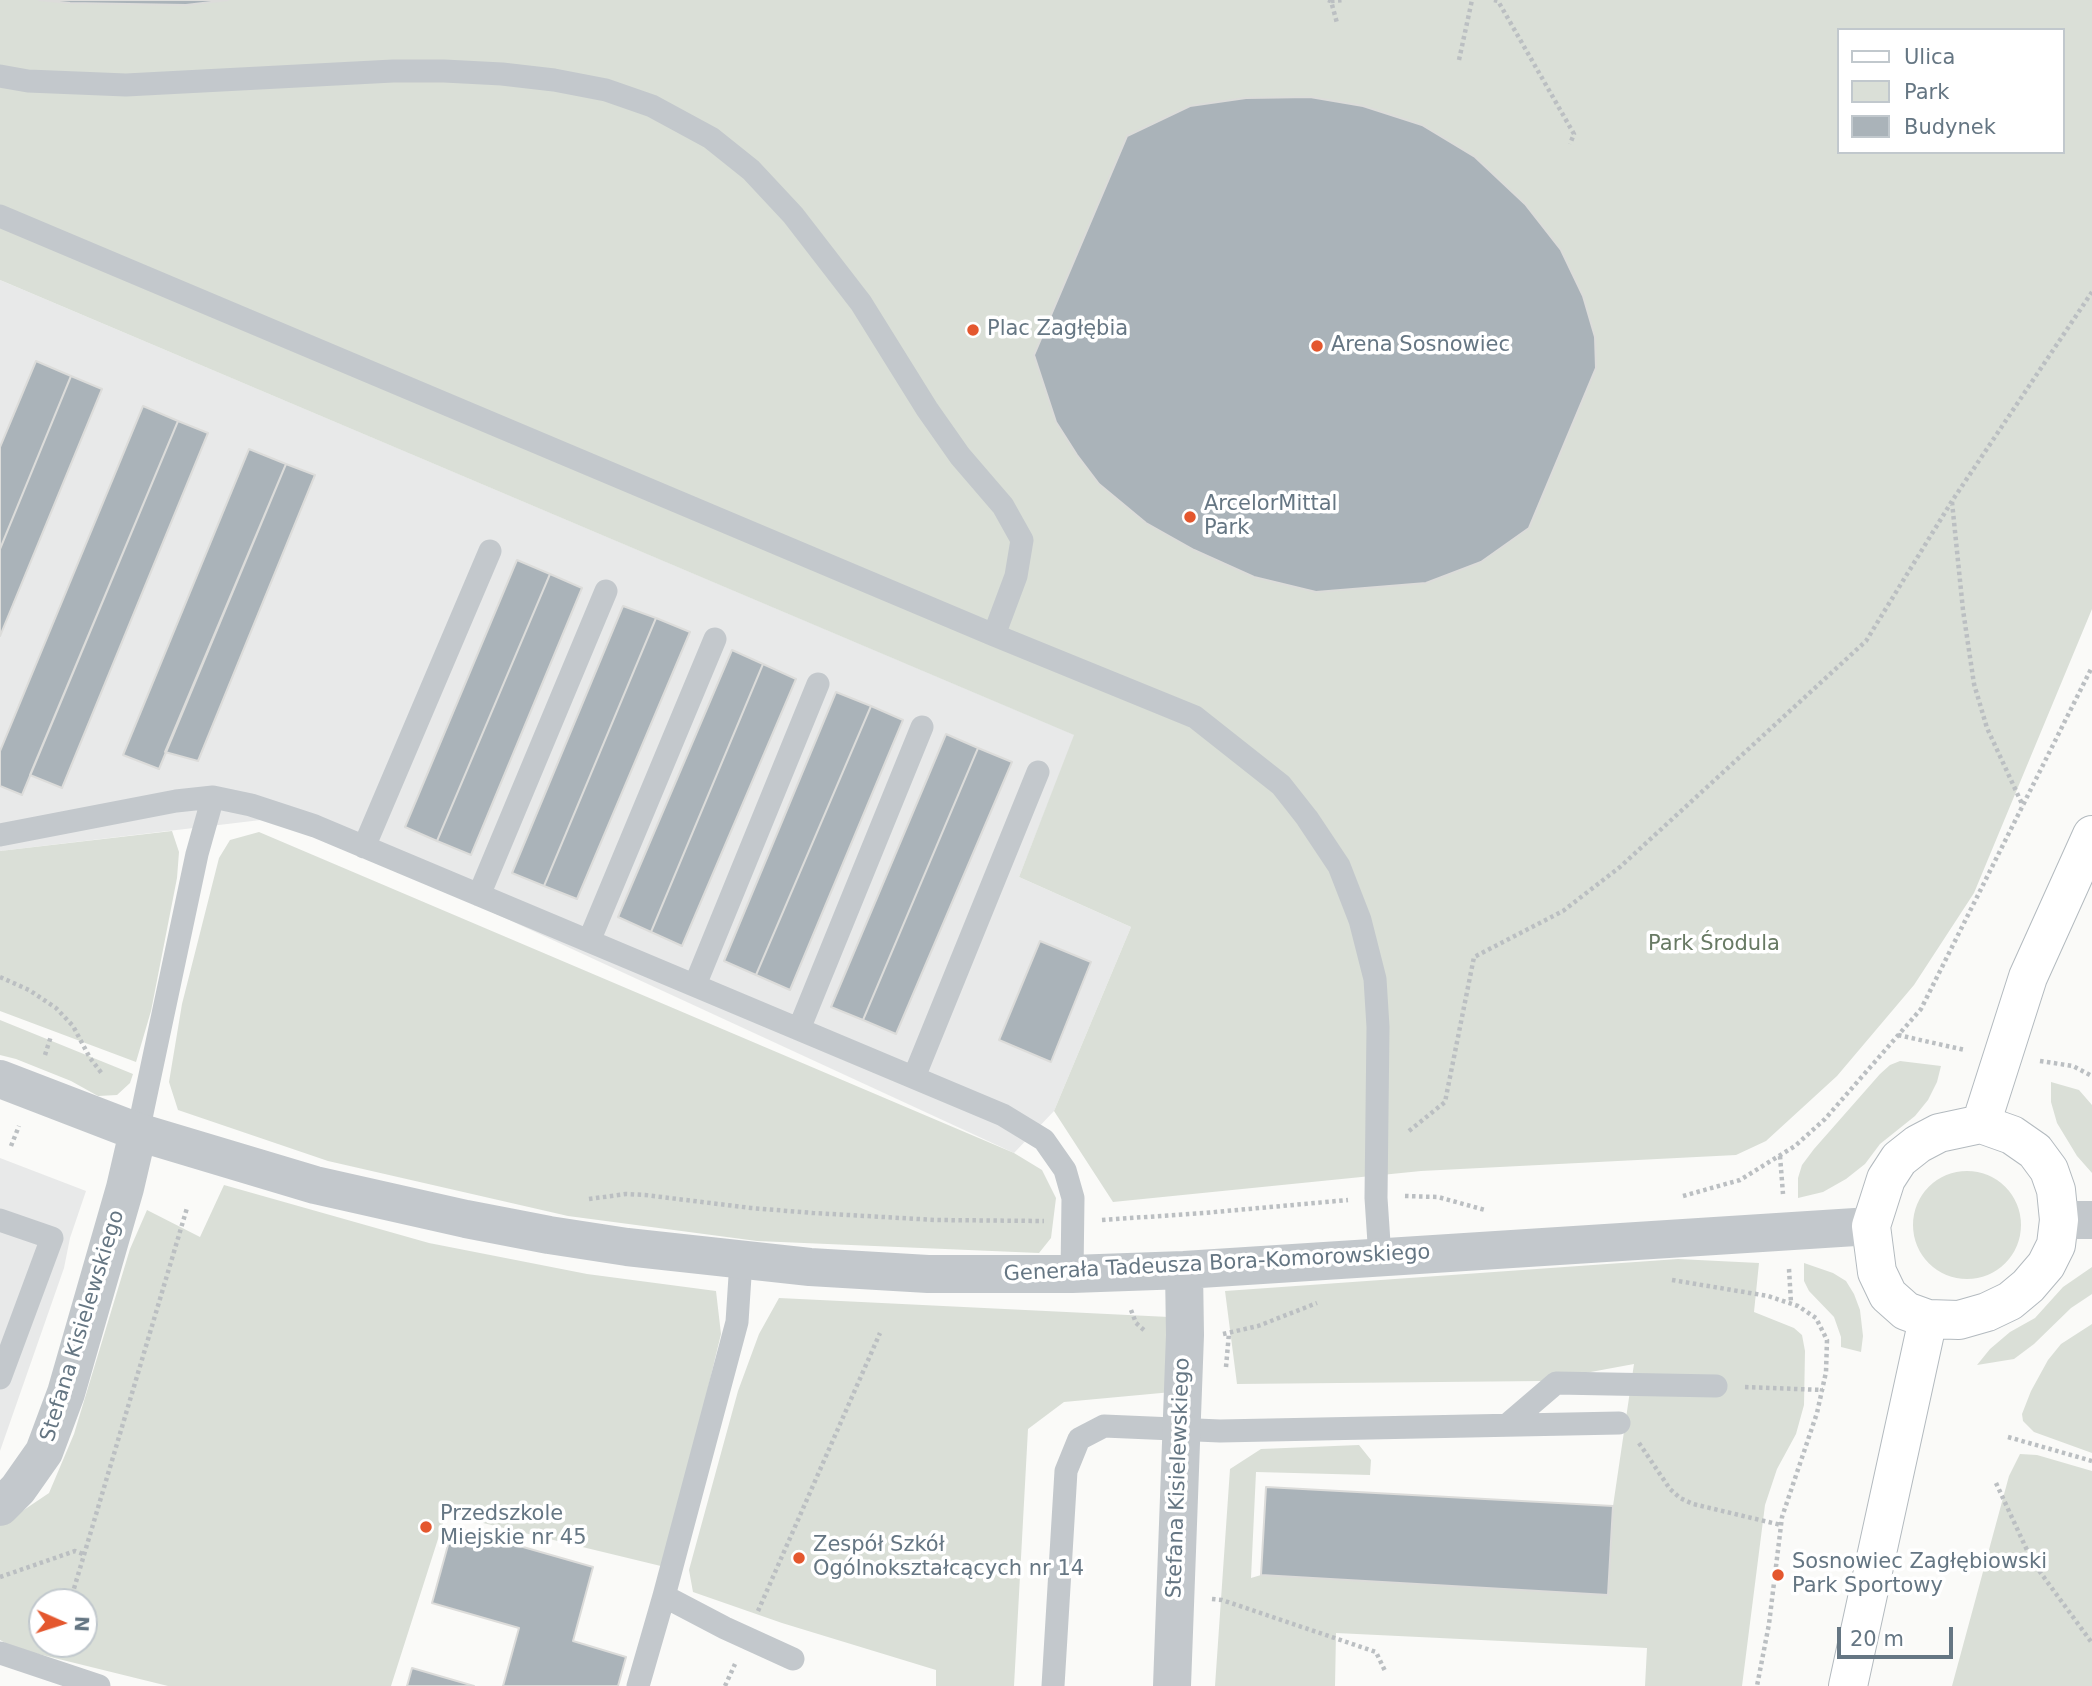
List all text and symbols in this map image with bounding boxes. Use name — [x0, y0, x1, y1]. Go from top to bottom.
legend — [1836, 28, 2064, 154]
text: Ulica — [1904, 45, 1955, 69]
text: Park — [1904, 80, 1949, 104]
text: Budynek — [1904, 115, 1996, 139]
place label: Plac Zagłębia — [987, 317, 1128, 343]
marker: Plac Zagłębia — [965, 322, 981, 338]
place label: Arena Sosnowiec — [1331, 333, 1510, 359]
marker: Arena Sosnowiec — [1309, 338, 1325, 354]
place label: ArcelorMittal Park — [1204, 492, 1337, 542]
marker: ArcelorMittal Park — [1182, 509, 1198, 525]
park label: Park Środula — [1648, 932, 1780, 958]
street label: Stefana Kisielewskiego — [36, 1207, 130, 1445]
street label: Generała Tadeusza Bora-Komorowskiego — [1003, 1240, 1431, 1288]
street label: Stefana Kisielewskiego — [1162, 1357, 1196, 1599]
place label: Przedszkole Miejskie nr 45 — [440, 1502, 587, 1552]
marker: Przedszkole Miejskie nr 45 — [418, 1519, 434, 1535]
place label: Zespół Szkół Ogólnokształcących nr 14 — [813, 1533, 1084, 1583]
marker: Zespół Szkół Ogólnokształcących nr 14 — [791, 1550, 807, 1566]
place label: Sosnowiec Zagłębiowski Park Sportowy — [1792, 1550, 2047, 1600]
marker: Sosnowiec Zagłębiowski Park Sportowy — [1770, 1567, 1786, 1583]
north arrow — [28, 1588, 98, 1658]
scale bar — [1840, 1612, 1955, 1656]
text: N — [71, 1615, 93, 1633]
text: 20 m — [1850, 1627, 1904, 1651]

